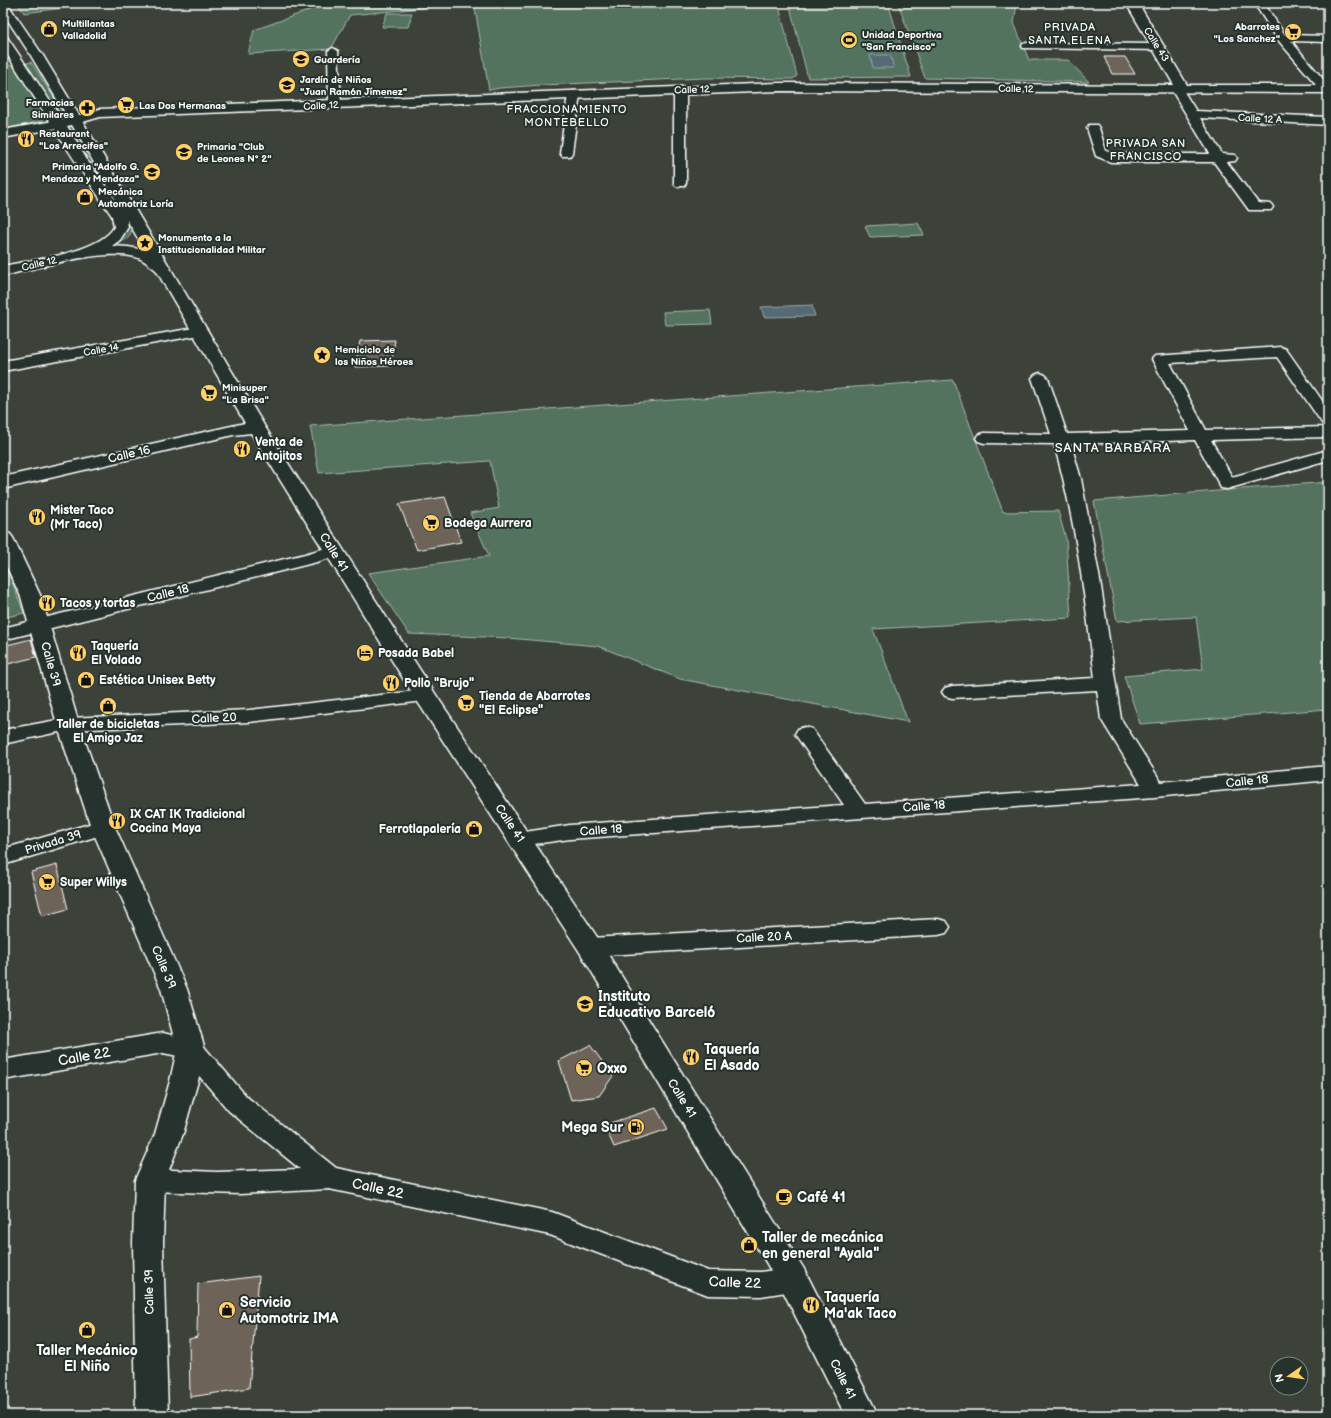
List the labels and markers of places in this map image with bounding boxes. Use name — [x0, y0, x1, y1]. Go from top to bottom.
place label: Multillantas Valladolid — [62, 18, 115, 42]
shop icon: Multillantas Valladolid — [39, 19, 59, 39]
place label: Abarrotes "Los Sanchez" — [1213, 21, 1280, 45]
supermarket icon: Abarrotes "Los Sanchez" — [1283, 22, 1303, 42]
place label: Unidad Deportiva "San Francisco" — [862, 29, 942, 53]
sports icon: Unidad Deportiva "San Francisco" — [839, 30, 859, 50]
school or university icon: Guardería — [291, 49, 311, 69]
place label: Guardería — [314, 54, 360, 66]
place label: Jardín de Niños "Juan Ramón Jímenez" — [300, 74, 407, 98]
school or university icon: Jardín de Niños "Juan Ramón Jímenez" — [277, 75, 297, 95]
supermarket icon: Las Dos Hermanas — [116, 95, 136, 115]
place label: Farmacias Similares — [26, 97, 74, 121]
pharmacy icon: Farmacias Similares — [77, 98, 97, 118]
place label: Las Dos Hermanas — [139, 100, 226, 112]
place label: Restaurant "Los Arrecifes" — [39, 128, 108, 152]
restaurant icon: Restaurant "Los Arrecifes" — [16, 129, 36, 149]
place label: Primaria "Club de Leones N° 2" — [197, 141, 272, 165]
school or university icon: Primaria "Club de Leones N° 2" — [174, 142, 194, 162]
place label: Primaria "Adolfo G. Mendoza y Mendoza" — [42, 161, 139, 185]
school or university icon: Primaria "Adolfo G. Mendoza y Mendoza" — [142, 162, 162, 182]
place label: Mecánica Automotriz Loría — [97, 186, 174, 210]
shop icon: Mecánica Automotriz Loría — [75, 187, 95, 207]
place label: Monumento a la Institucionalidad Militar — [158, 232, 267, 256]
place icon: Monumento a la Institucionalidad Militar — [135, 233, 155, 253]
place label: Hemiciclo de los Niños Héroes — [335, 344, 413, 368]
place icon: Hemiciclo de los Niños Héroes — [312, 345, 332, 365]
place label: Minisuper "La Brisa" — [222, 382, 269, 406]
supermarket icon: Minisuper "La Brisa" — [199, 383, 219, 403]
place label: Venta de Antojitos — [254, 435, 303, 464]
restaurant icon: Venta de Antojitos — [232, 439, 252, 459]
place label: Mister Taco (Mr Taco) — [50, 503, 114, 532]
restaurant icon: Mister Taco (Mr Taco) — [27, 507, 47, 527]
supermarket icon: Bodega Aurrera — [421, 513, 441, 533]
place label: Bodega Aurrera — [444, 516, 532, 531]
restaurant icon: Tacos y tortas — [37, 593, 57, 613]
place label: Tacos y tortas — [60, 596, 135, 611]
place label: Taquería El Volado — [91, 639, 142, 668]
restaurant icon: Taquería El Volado — [68, 643, 88, 663]
hotel icon: Posada Babel — [355, 643, 375, 663]
place label: Posada Babel — [378, 646, 454, 661]
shop icon: Estética Unisex Betty — [76, 670, 96, 690]
place label: Estética Unisex Betty — [99, 673, 216, 688]
restaurant icon: Pollo "Brujo" — [381, 673, 401, 693]
place label: Pollo "Brujo" — [404, 676, 474, 691]
place label: Tienda de Abarrotes "El Eclipse" — [479, 689, 590, 718]
supermarket icon: Tienda de Abarrotes "El Eclipse" — [456, 693, 476, 713]
shop icon: Taller de bicicletas El Amigo Jaz — [98, 696, 118, 716]
place label: Taller de bicicletas El Amigo Jaz — [56, 717, 160, 746]
place label: IX CAT IK Tradicional Cocina Maya — [130, 807, 245, 836]
restaurant icon: IX CAT IK Tradicional Cocina Maya — [107, 811, 127, 831]
shop icon: Ferrotlapalería — [464, 819, 484, 839]
place label: Ferrotlapalería — [379, 822, 461, 837]
supermarket icon: Super Willys — [37, 872, 57, 892]
place label: Super Willys — [60, 875, 127, 890]
place label: Instituto Educativo Barceló — [598, 988, 715, 1021]
school or university icon: Instituto Educativo Barceló — [575, 994, 595, 1014]
place label: Taquería El Asado — [704, 1041, 760, 1074]
restaurant icon: Taquería El Asado — [681, 1047, 701, 1067]
supermarket icon: Oxxo — [574, 1058, 594, 1078]
place label: Oxxo — [597, 1060, 627, 1077]
fuel station icon: Mega Sur — [626, 1117, 646, 1137]
place label: Mega Sur — [561, 1119, 623, 1136]
cafe icon: Café 41 — [774, 1187, 794, 1207]
place label: Café 41 — [797, 1189, 846, 1206]
place label: Taller de mecánica en general "Ayala" — [762, 1229, 884, 1262]
shop icon: Taller de mecánica en general "Ayala" — [739, 1235, 759, 1255]
place label: Taquería Ma'ak Taco — [824, 1289, 897, 1322]
place label: Servicio Automotriz IMA — [239, 1294, 339, 1327]
restaurant icon: Taquería Ma'ak Taco — [801, 1295, 821, 1315]
shop icon: Servicio Automotriz IMA — [217, 1300, 237, 1320]
shop icon: Taller Mecánico El Niño — [77, 1320, 97, 1340]
place label: Taller Mecánico El Niño — [36, 1342, 138, 1375]

